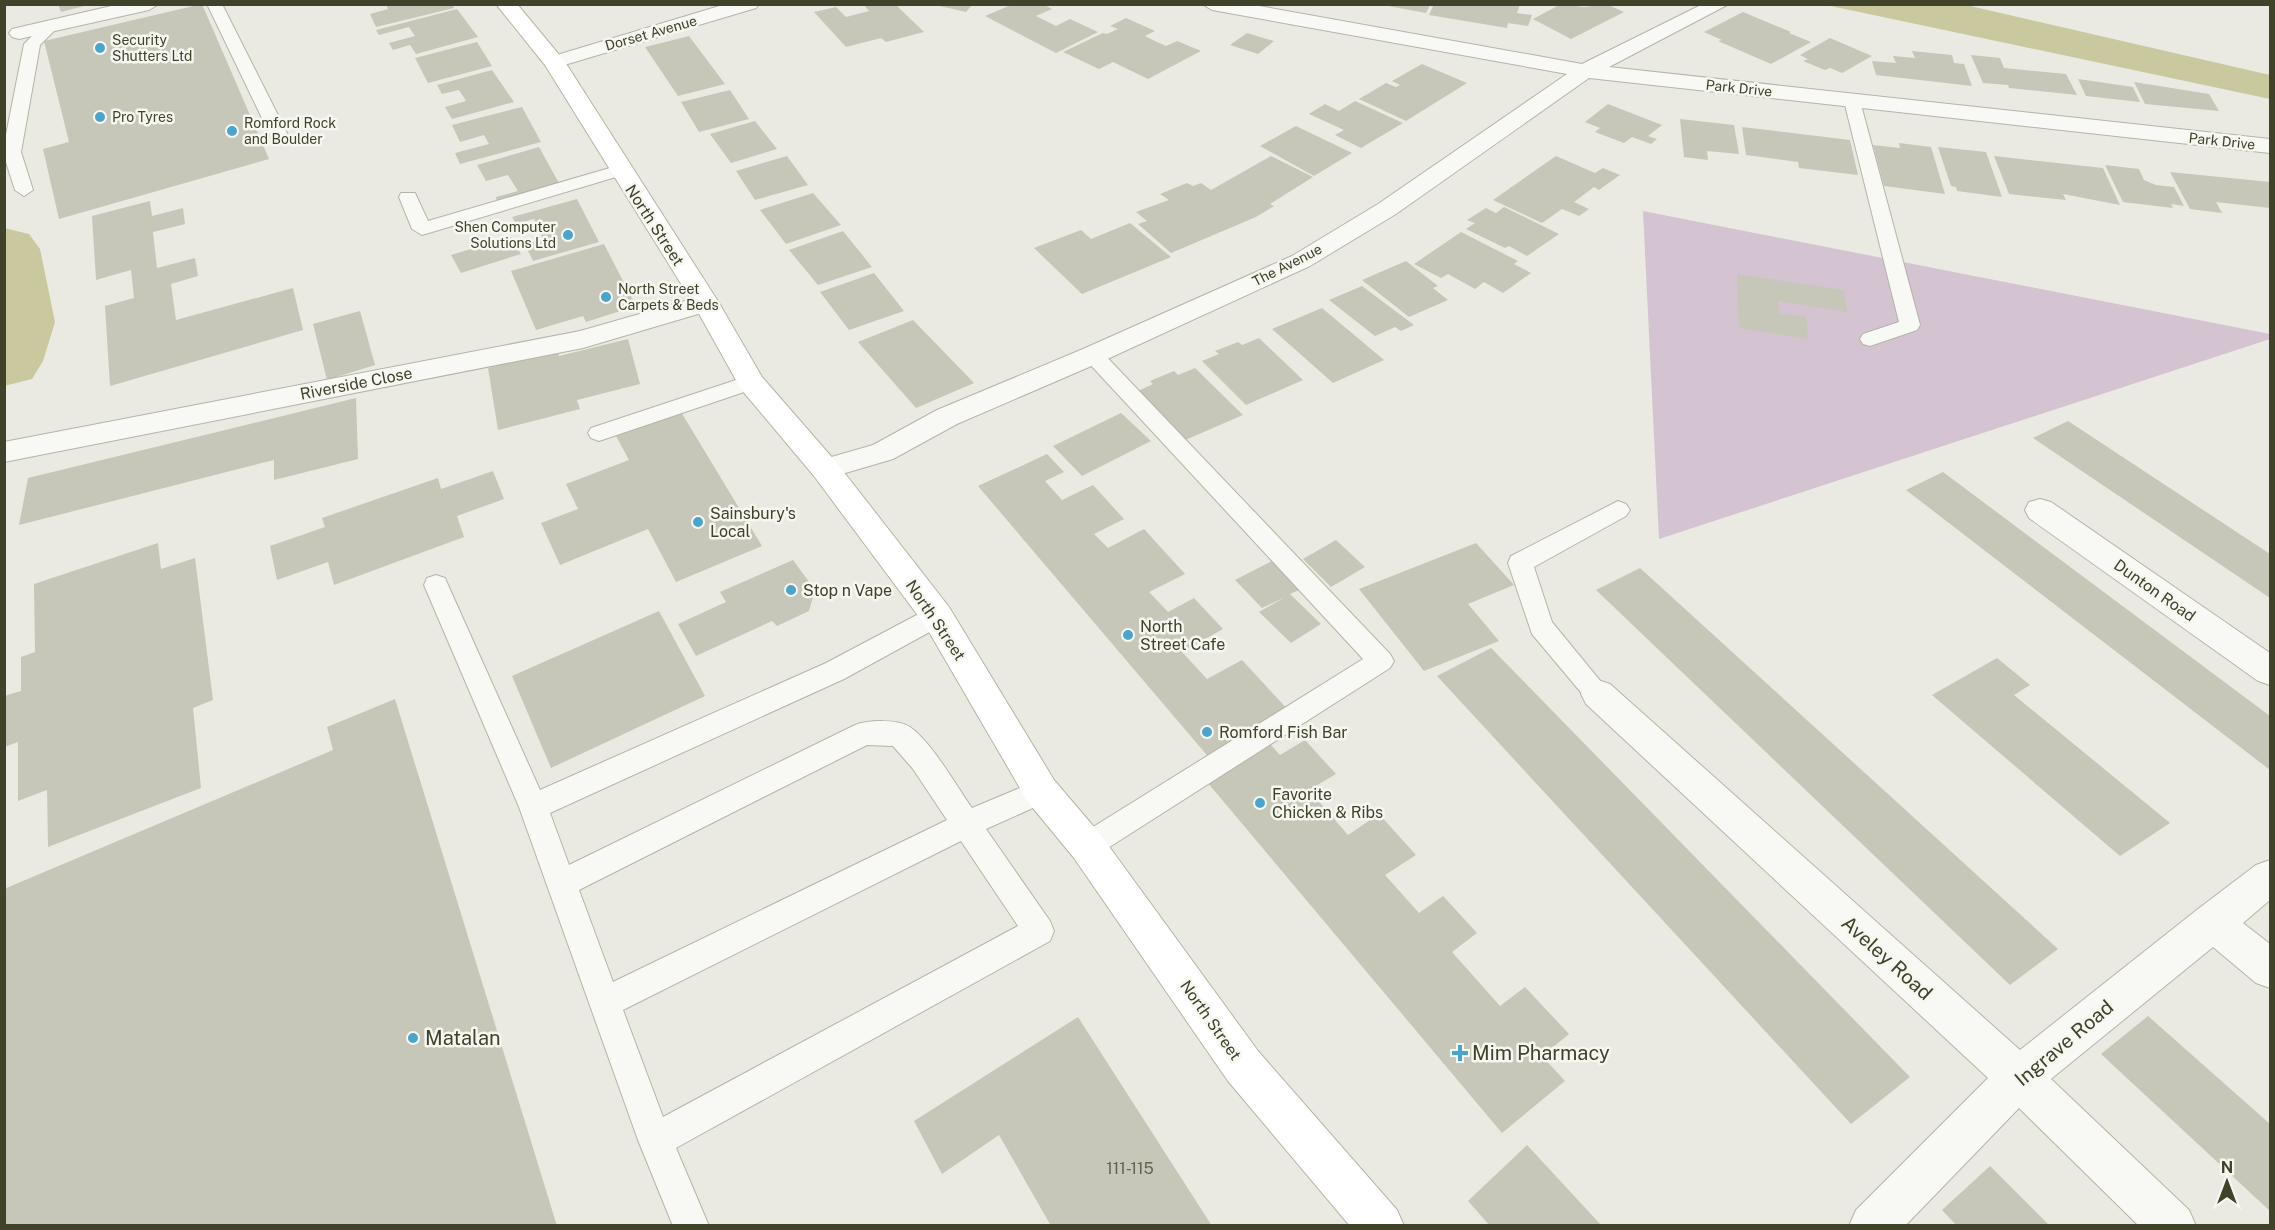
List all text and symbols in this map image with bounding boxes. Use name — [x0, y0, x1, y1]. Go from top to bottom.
street label: Dorset Avenue — [603, 12, 699, 54]
place label: Security Shutters Ltd — [112, 32, 192, 64]
marker: Security Shutters Ltd — [93, 41, 107, 55]
street label: Park Drive — [1705, 77, 1773, 99]
place label: Pro Tyres — [112, 109, 173, 125]
marker: Pro Tyres — [93, 110, 107, 124]
place label: Romford Rock and Boulder — [244, 115, 336, 147]
marker: Romford Rock and Boulder — [225, 124, 239, 138]
street label: Park Drive — [2188, 130, 2256, 152]
street label: North Street — [621, 181, 688, 269]
place label: Shen Computer Solutions Ltd — [454, 219, 556, 251]
marker: Shen Computer Solutions Ltd — [561, 228, 575, 242]
street label: The Avenue — [1250, 241, 1324, 289]
place label: North Street Carpets & Beds — [618, 281, 719, 313]
marker: North Street Carpets & Beds — [599, 290, 613, 304]
street label: Riverside Close — [298, 363, 414, 404]
place label: Sainsbury's Local — [710, 504, 796, 541]
marker: Sainsbury's Local — [691, 515, 705, 529]
street label: Dunton Road — [2110, 555, 2199, 626]
street label: North Street — [902, 576, 969, 664]
place label: Stop n Vape — [803, 581, 892, 600]
marker: Stop n Vape — [784, 583, 798, 597]
place label: North Street Cafe — [1140, 617, 1225, 654]
marker: North Street Cafe — [1121, 628, 1135, 642]
place label: Romford Fish Bar — [1219, 723, 1348, 742]
marker: Romford Fish Bar — [1200, 725, 1214, 739]
place label: Favorite Chicken & Ribs — [1272, 785, 1383, 822]
marker: Favorite Chicken & Ribs — [1253, 796, 1267, 810]
street label: Aveley Road — [1837, 911, 1937, 1005]
street label: North Street — [1176, 977, 1245, 1064]
street label: Ingrave Road — [2010, 995, 2118, 1091]
place label: Matalan — [425, 1026, 501, 1050]
marker: Matalan — [406, 1031, 420, 1045]
place label: Mim Pharmacy — [1472, 1041, 1610, 1065]
marker: Mim Pharmacy — [1453, 1046, 1467, 1060]
north arrow — [2197, 1152, 2257, 1212]
text: N — [2221, 1158, 2233, 1177]
house number: 111-115 — [1106, 1159, 1154, 1178]

